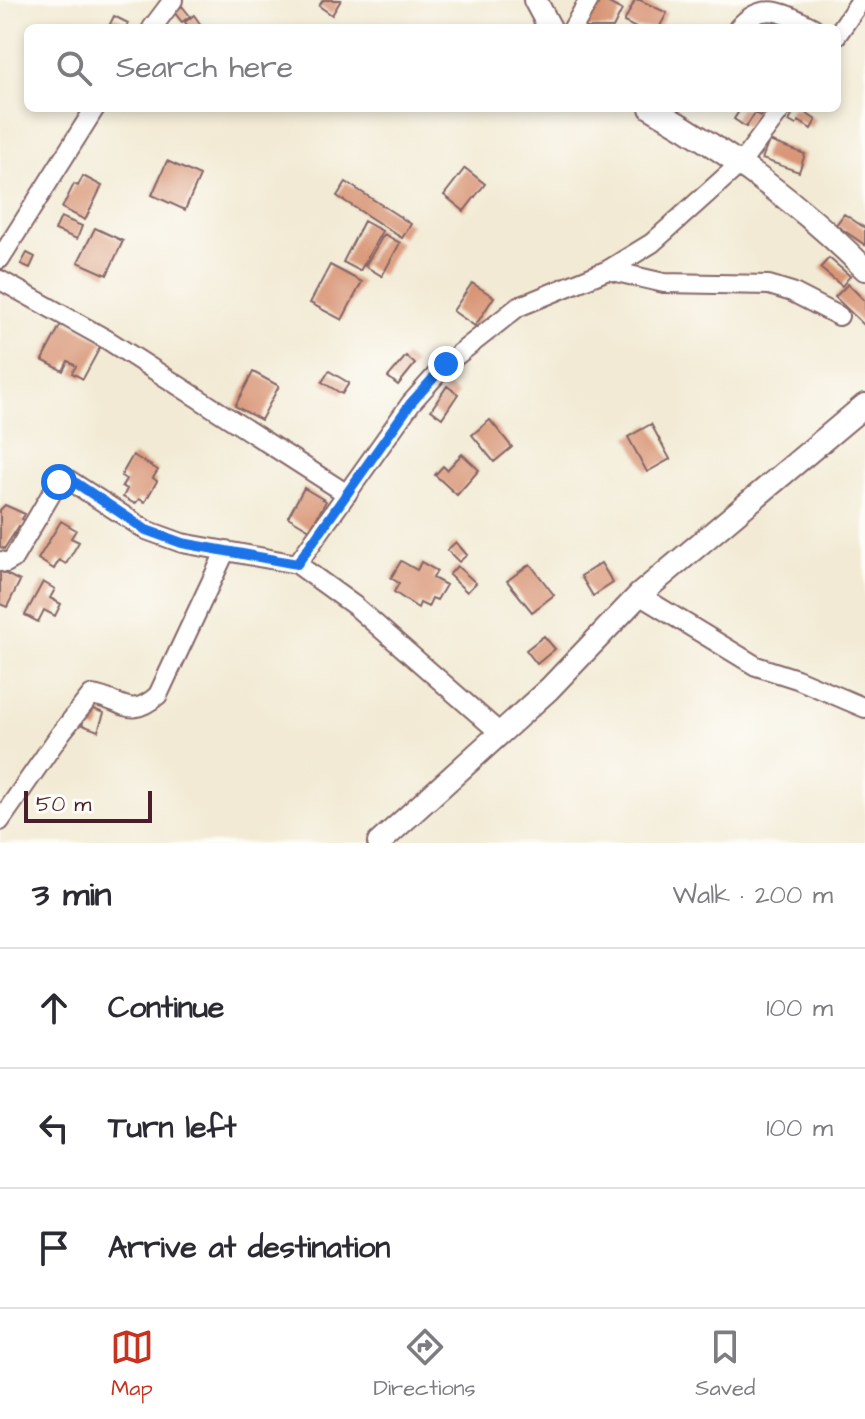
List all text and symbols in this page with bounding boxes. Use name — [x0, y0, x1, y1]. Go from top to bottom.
search box — [24, 24, 841, 112]
icon: search — [52, 46, 96, 90]
text: Search here — [116, 47, 293, 89]
route end — [428, 346, 464, 382]
route start — [41, 464, 77, 500]
scale bar — [24, 787, 152, 823]
text: 50 m — [36, 789, 91, 820]
text: 3 min — [32, 871, 112, 919]
text: Walk · 200 m — [672, 877, 833, 913]
icon: ahead — [32, 986, 76, 1030]
text: Continue — [108, 987, 224, 1029]
text: 100 m — [766, 990, 833, 1026]
icon: left — [32, 1106, 76, 1150]
text: Turn left — [108, 1107, 236, 1149]
text: 100 m — [766, 1110, 833, 1146]
icon: arrive — [32, 1226, 76, 1270]
text: Arrive at destination — [108, 1227, 390, 1269]
tab: Map — [110, 1325, 154, 1404]
tab: Directions — [373, 1325, 476, 1404]
tab: Saved — [695, 1325, 755, 1404]

